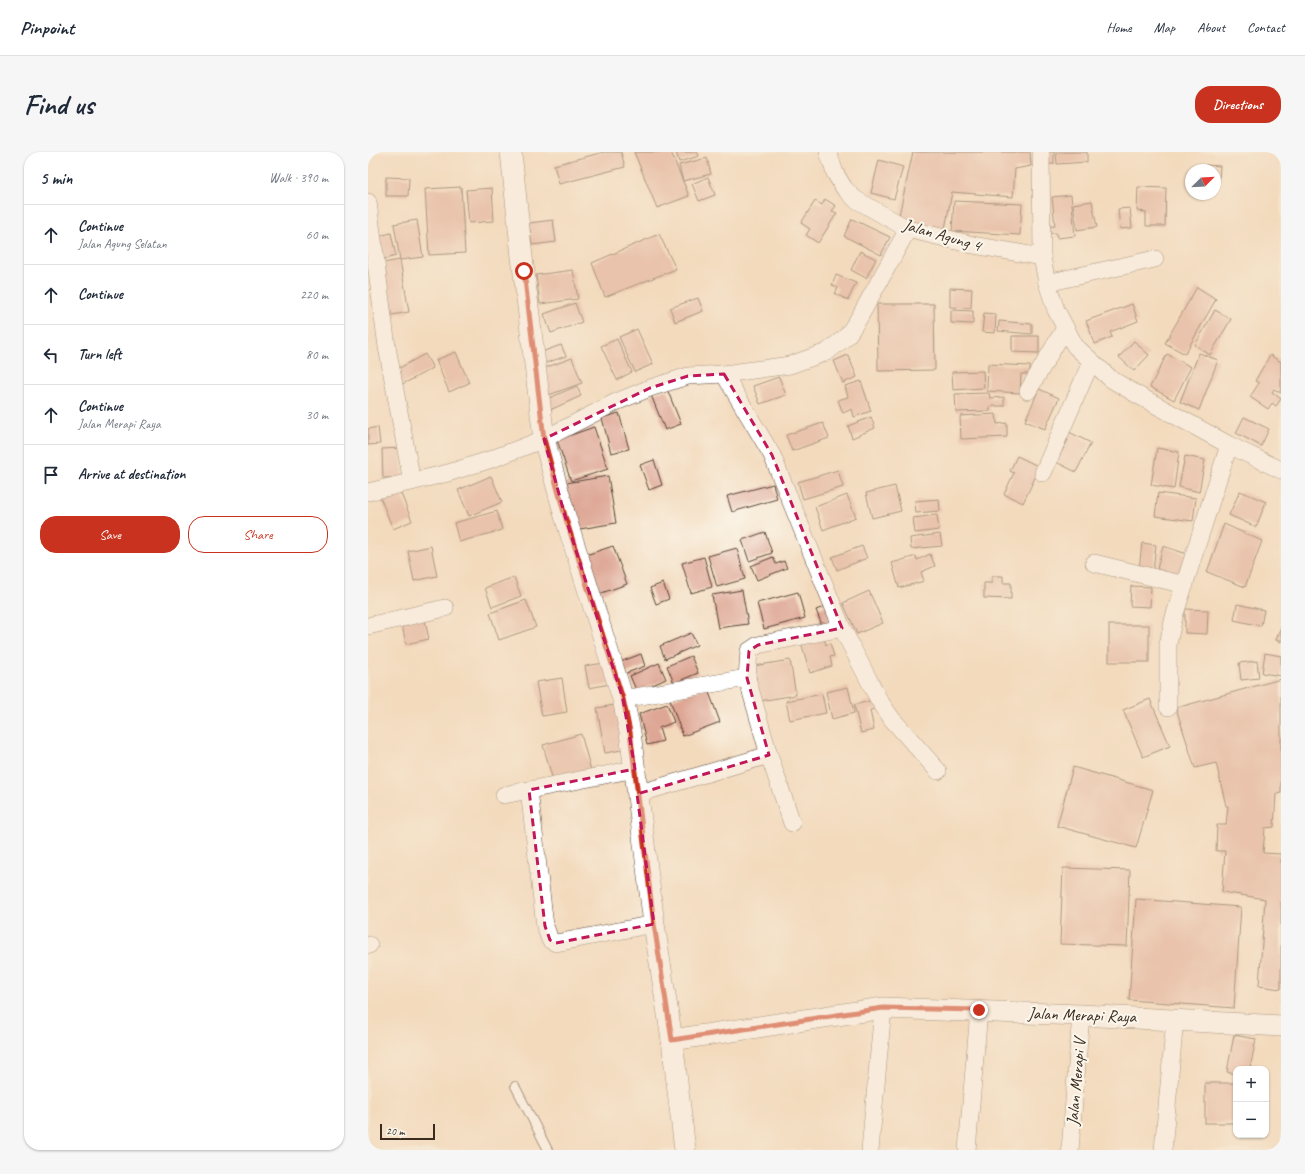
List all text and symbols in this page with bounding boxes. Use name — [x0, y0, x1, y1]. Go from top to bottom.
text: Pinpoint — [20, 16, 74, 40]
text: Home — [1106, 19, 1132, 36]
text: Map — [1154, 19, 1175, 36]
text: About — [1197, 19, 1225, 36]
text: Contact — [1247, 19, 1285, 36]
button: Directions — [1195, 86, 1281, 123]
text: Find us — [24, 87, 94, 122]
north arrow — [1185, 164, 1221, 200]
text: 5 min — [40, 168, 72, 189]
text: Walk · 390 m — [269, 170, 328, 186]
street label: Jalan Agung 4 — [900, 214, 986, 257]
text: Continue — [78, 217, 123, 236]
icon: ahead — [40, 224, 62, 246]
text: 60 m — [306, 227, 328, 243]
text: Jalan Agung Selatan — [78, 236, 167, 252]
route start — [515, 262, 533, 280]
icon: ahead — [40, 284, 62, 306]
text: Continue — [78, 285, 123, 304]
text: 220 m — [300, 287, 328, 303]
icon: left — [40, 344, 62, 366]
text: Turn left — [78, 345, 121, 364]
text: 80 m — [306, 347, 328, 363]
text: Continue — [78, 397, 123, 416]
icon: ahead — [40, 404, 62, 426]
text: 30 m — [306, 407, 328, 423]
text: Jalan Merapi Raya — [78, 416, 161, 432]
icon: arrive — [40, 464, 62, 486]
text: Arrive at destination — [78, 465, 185, 484]
button: Save — [40, 516, 180, 553]
button: Share — [188, 516, 328, 553]
route end — [970, 1001, 988, 1019]
street label: Jalan Merapi Raya — [1027, 1003, 1138, 1027]
street label: Jalan Merapi V — [1062, 1034, 1091, 1127]
map controls — [1233, 1066, 1269, 1138]
button: + — [1233, 1066, 1269, 1102]
button: − — [1233, 1102, 1269, 1138]
scale bar — [380, 1122, 435, 1141]
text: 20 m — [386, 1124, 405, 1138]

